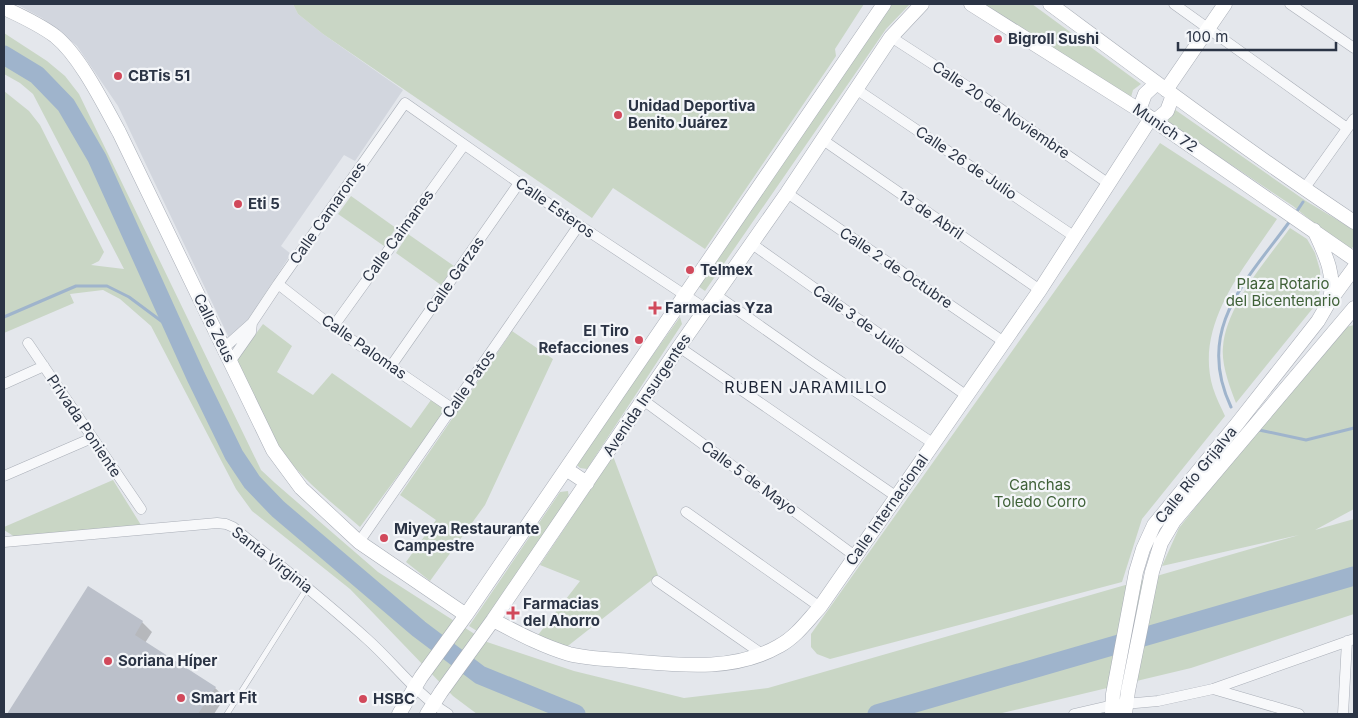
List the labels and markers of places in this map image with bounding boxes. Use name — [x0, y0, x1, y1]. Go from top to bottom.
place label: Bigroll Sushi — [1008, 29, 1099, 48]
marker: Bigroll Sushi — [992, 33, 1004, 45]
place label: CBTis 51 — [128, 66, 190, 85]
marker: CBTis 51 — [112, 70, 124, 82]
place label: Unidad Deportiva Benito Juárez — [628, 96, 756, 132]
marker: Unidad Deportiva Benito Juárez — [612, 109, 624, 121]
place label: Eti 5 — [248, 194, 280, 213]
marker: Eti 5 — [232, 198, 244, 210]
place label: Telmex — [700, 260, 753, 279]
marker: Telmex — [684, 264, 696, 276]
place label: Farmacias Yza — [665, 298, 773, 317]
marker: Farmacias Yza — [649, 302, 661, 314]
place label: El Tiro Refacciones — [538, 321, 629, 357]
marker: El Tiro Refacciones — [633, 334, 645, 346]
place label: Miyeya Restaurante Campestre — [394, 519, 540, 555]
marker: Miyeya Restaurante Campestre — [378, 532, 390, 544]
place label: Farmacias del Ahorro — [523, 594, 600, 630]
marker: Farmacias del Ahorro — [507, 607, 519, 619]
place label: Soriana Híper — [118, 651, 217, 670]
marker: Soriana Híper — [102, 655, 114, 667]
place label: Smart Fit — [191, 688, 258, 707]
place label: HSBC — [373, 689, 415, 708]
marker: Smart Fit — [175, 692, 187, 704]
marker: HSBC — [357, 693, 369, 705]

